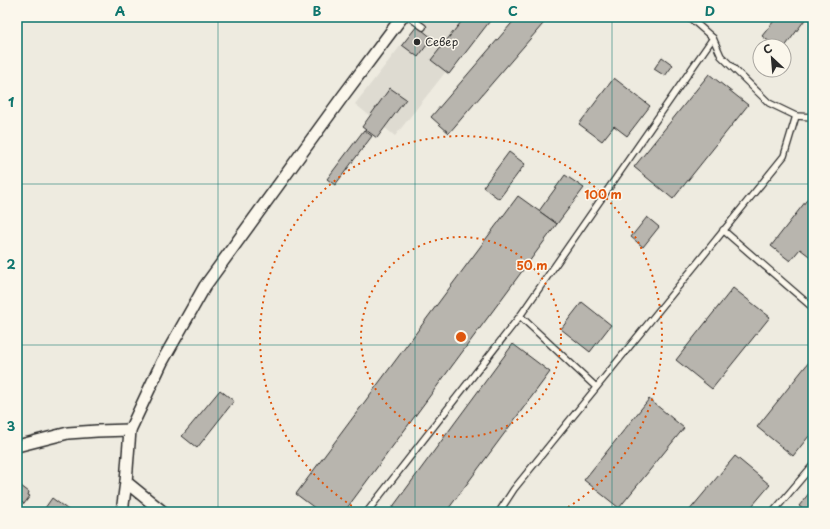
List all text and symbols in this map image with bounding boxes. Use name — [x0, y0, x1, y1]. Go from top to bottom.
text: A — [115, 1, 125, 20]
text: B — [313, 1, 322, 20]
text: C — [508, 1, 518, 20]
text: D — [705, 1, 715, 20]
place label: Север — [425, 33, 458, 50]
marker: Север — [412, 37, 422, 47]
north arrow — [752, 38, 792, 78]
text: С — [760, 39, 775, 58]
text: 1 — [8, 92, 14, 111]
text: 100 m — [584, 185, 622, 203]
text: 2 — [6, 254, 16, 273]
text: 50 m — [516, 256, 548, 274]
centre of rings — [454, 330, 468, 344]
text: 3 — [7, 416, 16, 435]

